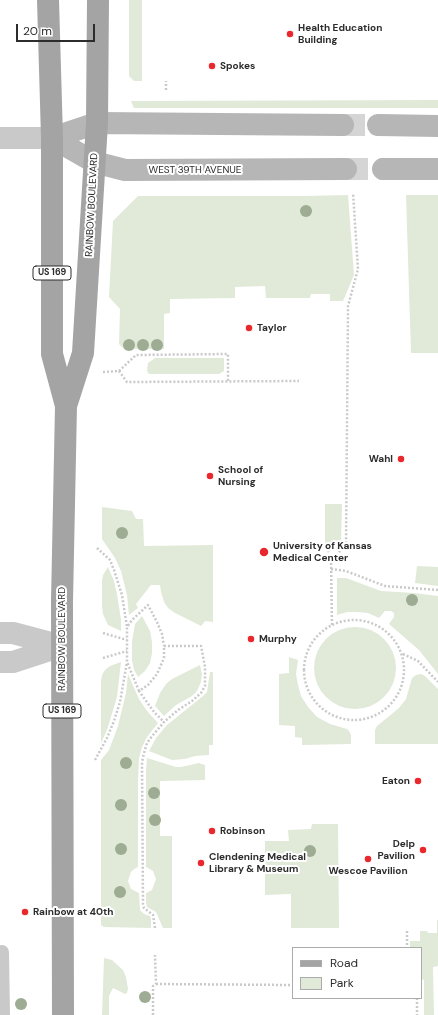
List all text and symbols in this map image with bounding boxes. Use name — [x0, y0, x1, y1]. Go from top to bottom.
scale bar — [18, 16, 97, 42]
place label: Health Education Building — [298, 22, 382, 46]
text: 20 m — [23, 23, 52, 39]
marker: Health Education Building — [285, 29, 295, 39]
place label: Spokes — [220, 60, 255, 72]
marker: Spokes — [207, 61, 217, 71]
street label: RAINBOW BOULEVARD — [83, 153, 101, 257]
street label: WEST 39TH AVENUE — [149, 164, 241, 176]
road number: US 169 — [33, 266, 71, 280]
place label: Taylor — [257, 322, 287, 334]
marker: Taylor — [244, 323, 254, 333]
place label: Wahl — [369, 453, 393, 465]
marker: Wahl — [396, 454, 406, 464]
place label: School of Nursing — [218, 464, 263, 488]
marker: School of Nursing — [205, 471, 215, 481]
place label: University of Kansas Medical Center — [273, 540, 372, 564]
marker: University of Kansas Medical Center — [258, 546, 270, 558]
street label: RAINBOW BOULEVARD — [56, 587, 68, 691]
place label: Murphy — [259, 633, 297, 645]
marker: Murphy — [246, 634, 256, 644]
road number: US 169 — [43, 704, 81, 718]
place label: Eaton — [382, 775, 410, 787]
marker: Eaton — [413, 776, 423, 786]
place label: Robinson — [220, 825, 265, 837]
marker: Robinson — [207, 826, 217, 836]
place label: Delp Pavilion — [377, 838, 415, 862]
marker: Delp Pavilion — [418, 845, 428, 855]
place label: Clendening Medical Library & Museum — [209, 851, 306, 874]
marker: Wescoe Pavilion — [363, 854, 373, 864]
marker: Clendening Medical Library & Museum — [196, 858, 206, 868]
place label: Wescoe Pavilion — [328, 865, 408, 877]
place label: Rainbow at 40th — [33, 906, 113, 918]
marker: Rainbow at 40th — [20, 907, 30, 917]
legend — [292, 947, 422, 999]
text: Road — [330, 955, 358, 971]
text: Park — [330, 975, 354, 991]

